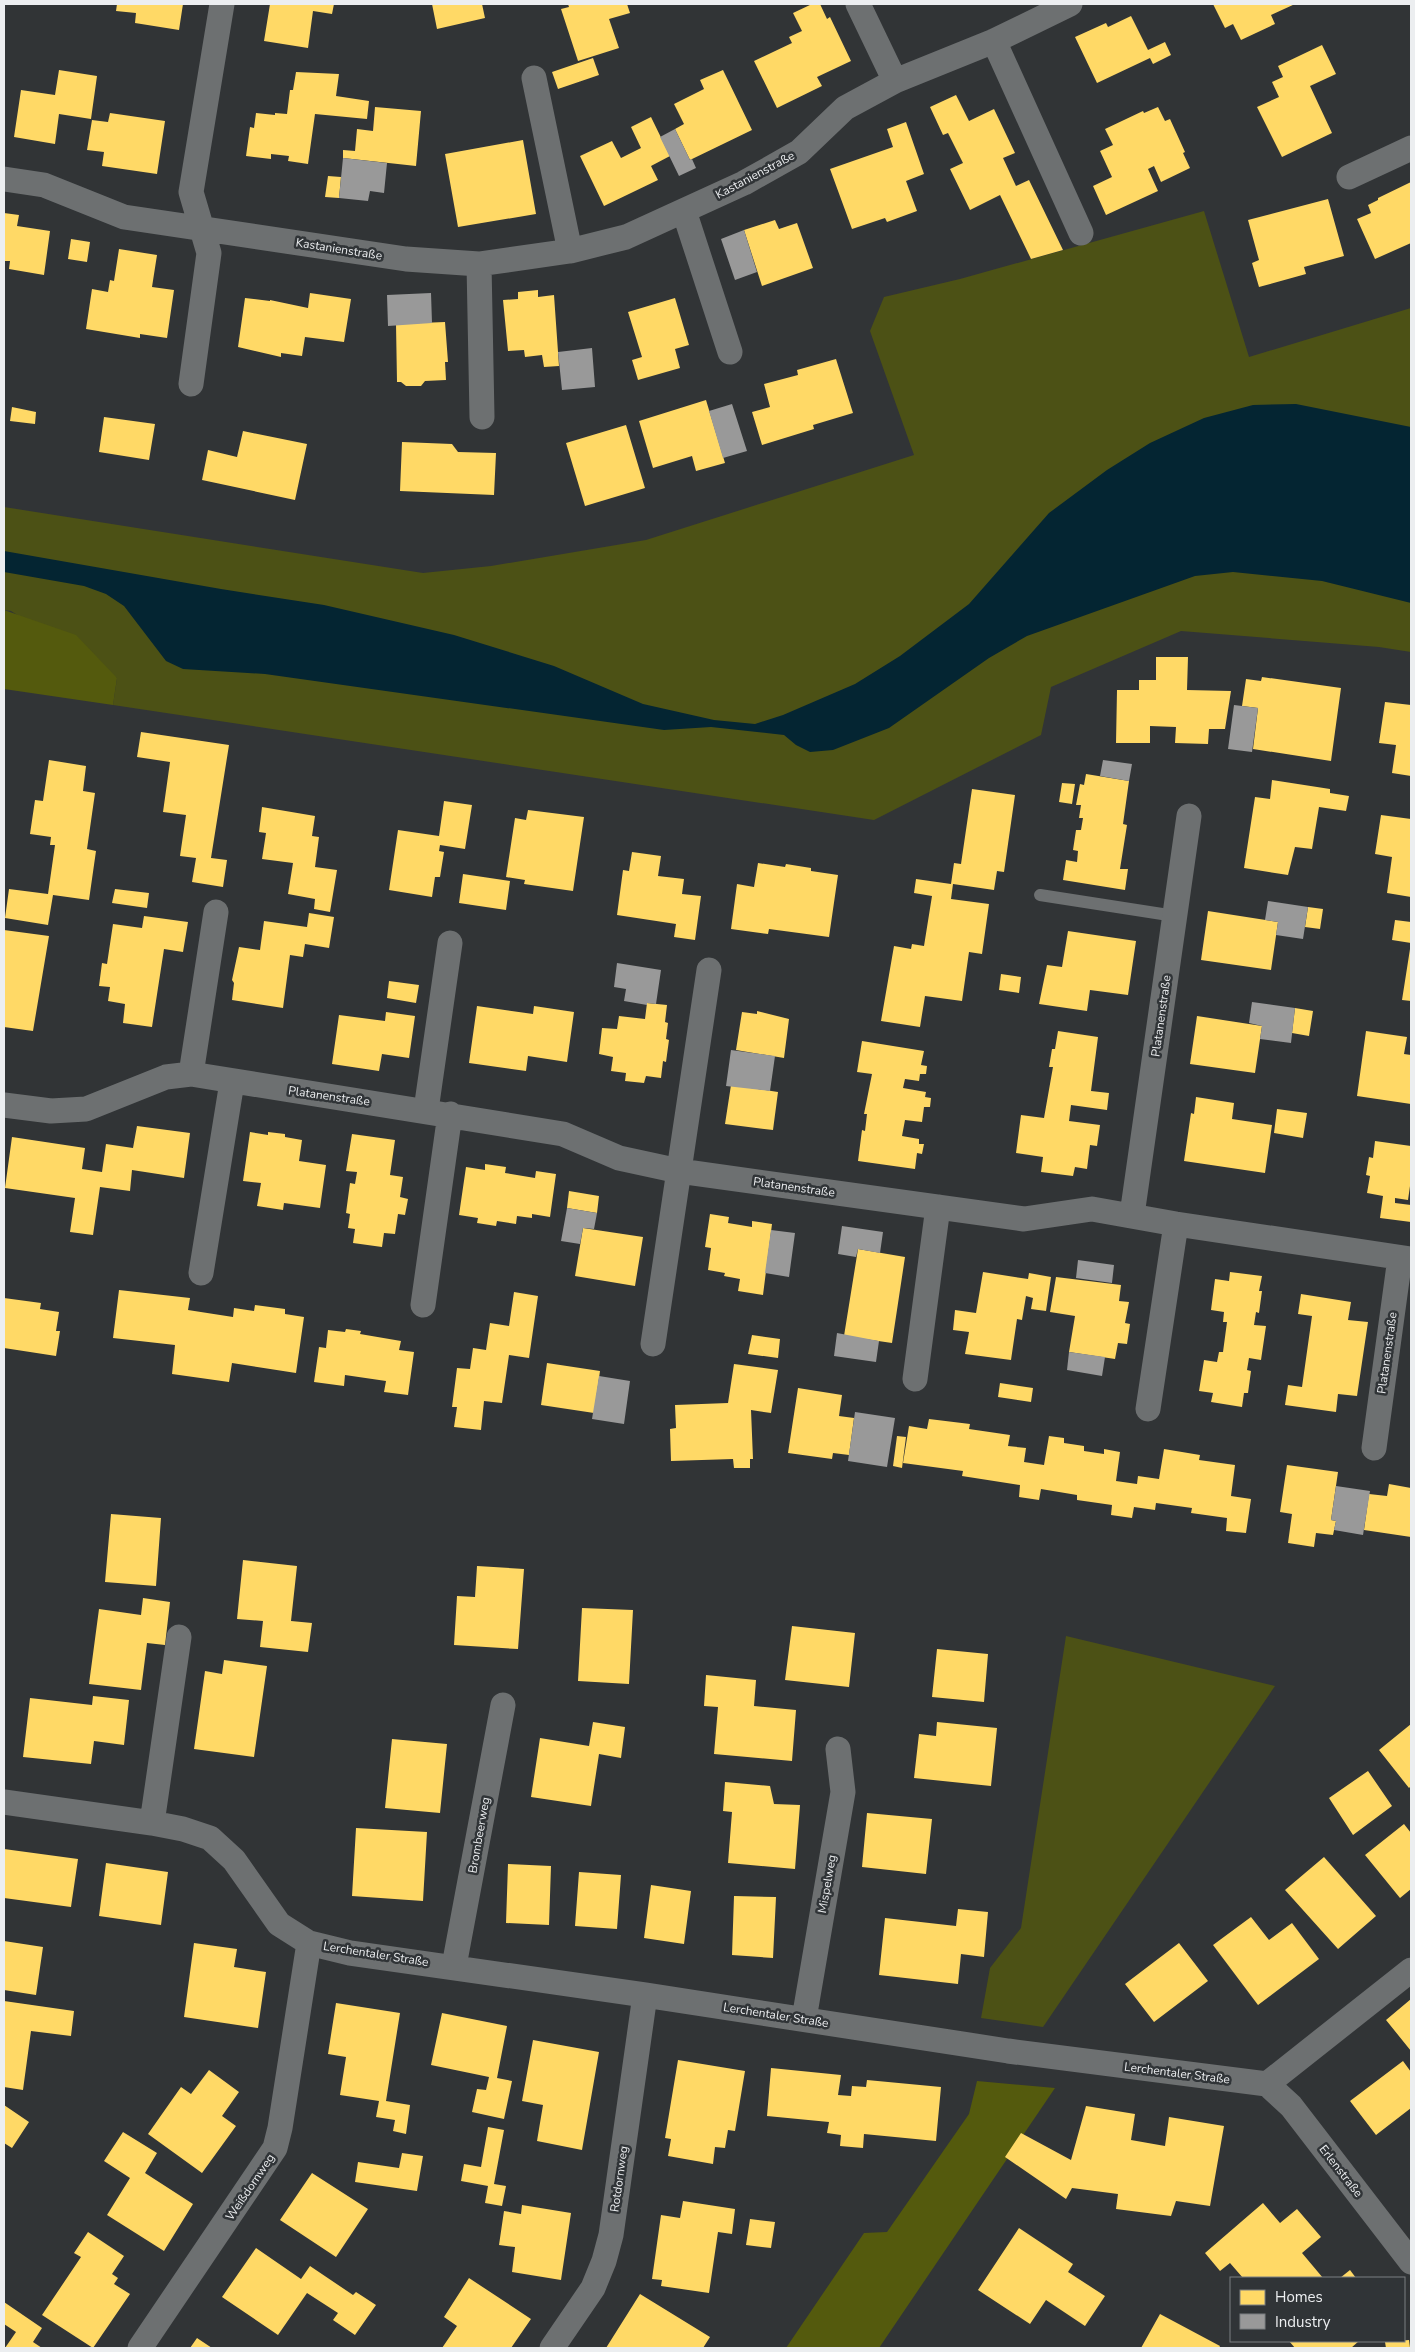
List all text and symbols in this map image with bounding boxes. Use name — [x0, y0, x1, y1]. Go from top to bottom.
street label: Kastanienstraße — [713, 147, 797, 203]
street label: Kastanienstraße — [295, 234, 383, 264]
street label: Platanenstraße — [1147, 974, 1175, 1058]
street label: Platanenstraße — [287, 1082, 371, 1110]
street label: Platanenstraße — [752, 1173, 836, 1201]
street label: Platanenstraße — [1373, 1311, 1401, 1395]
street label: Brombeerweg — [464, 1796, 494, 1874]
street label: Mispelweg — [814, 1854, 840, 1914]
street label: Lerchentaler Straße — [322, 1938, 430, 1970]
street label: Lerchentaler Straße — [722, 1999, 830, 2031]
street label: Lerchentaler Straße — [1123, 2059, 1231, 2087]
street label: Erlenstraße — [1316, 2142, 1366, 2200]
street label: Rotdornweg — [606, 2145, 632, 2213]
street label: Weißdornweg — [222, 2151, 278, 2223]
legend — [1230, 2277, 1405, 2342]
text: Homes — [1275, 2287, 1323, 2307]
text: Industry — [1275, 2312, 1331, 2332]

